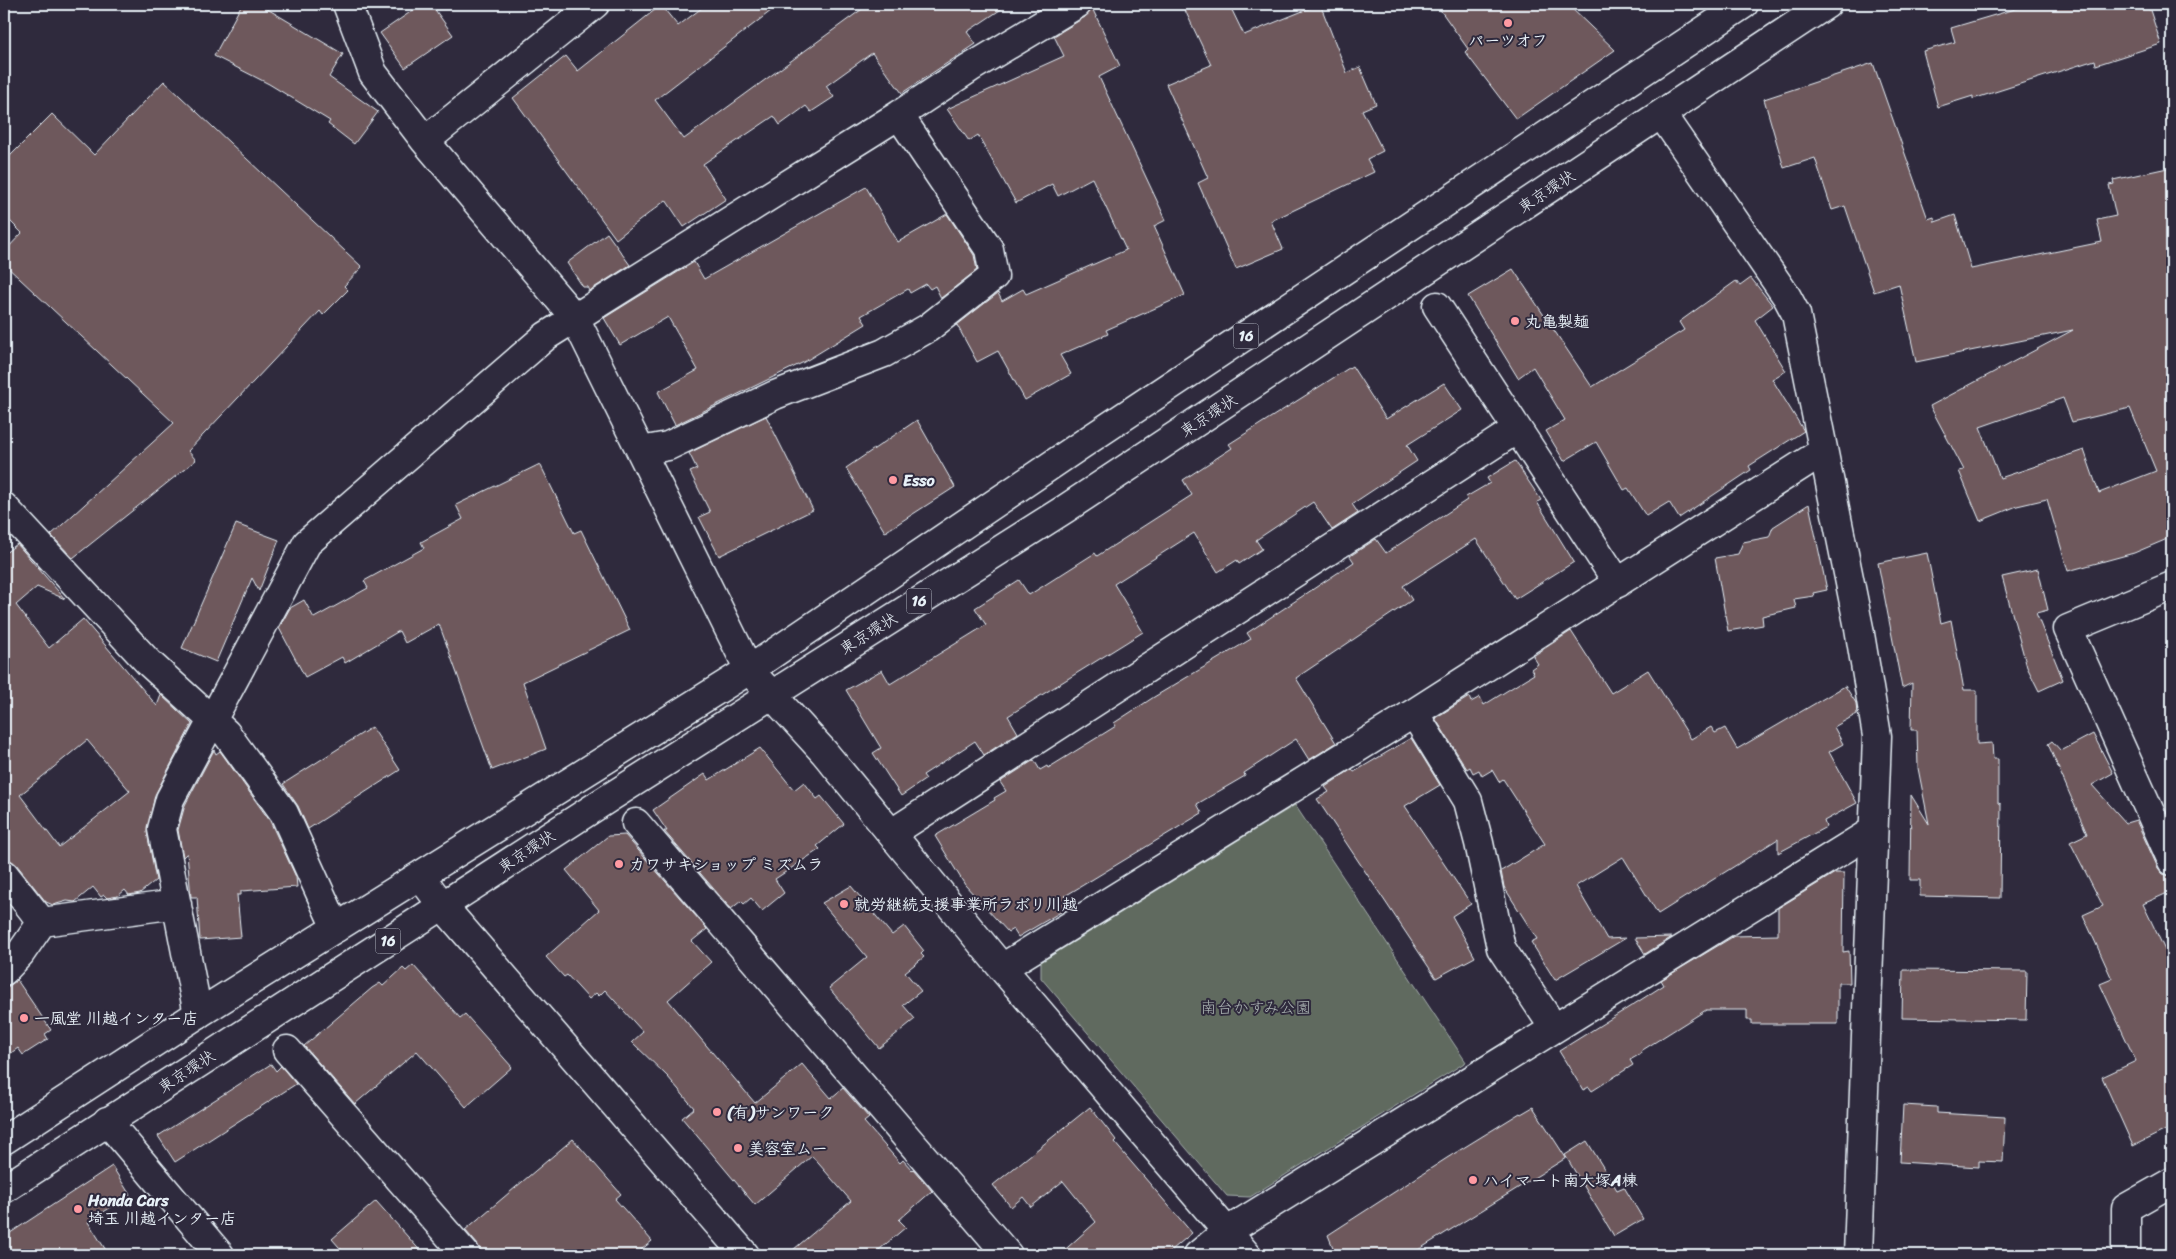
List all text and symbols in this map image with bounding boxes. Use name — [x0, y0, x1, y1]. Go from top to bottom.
marker: パーツオフ — [1502, 17, 1514, 29]
place label: パーツオフ — [1468, 26, 1548, 55]
street label: 東京環状 — [1512, 162, 1581, 221]
place label: 丸亀製麺 — [1525, 307, 1589, 336]
marker: 丸亀製麺 — [1509, 315, 1521, 327]
road number: 16 — [1234, 324, 1258, 348]
street label: 東京環状 — [1174, 386, 1243, 445]
place label: Esso — [903, 466, 936, 495]
marker: Esso — [887, 474, 899, 486]
road number: 16 — [906, 588, 932, 614]
street label: 東京環状 — [833, 604, 903, 663]
street label: 東京環状 — [492, 822, 561, 881]
place label: カワサキショップ ミズムラ — [629, 850, 824, 879]
marker: カワサキショップ ミズムラ — [613, 858, 625, 870]
place label: 就労継続支援事業所ラボリ川越 — [854, 890, 1078, 919]
marker: 就労継続支援事業所ラボリ川越 — [838, 898, 850, 910]
road number: 16 — [376, 928, 400, 954]
park label: 南台かすみ公園 — [1201, 993, 1311, 1022]
place label: 一風堂 川越インター店 — [34, 1004, 198, 1033]
marker: 一風堂 川越インター店 — [18, 1012, 30, 1024]
street label: 東京環状 — [152, 1042, 221, 1101]
place label: (有)サンワーク — [727, 1098, 834, 1127]
marker: (有)サンワーク — [711, 1106, 723, 1118]
place label: 美容室ムー — [748, 1134, 828, 1163]
marker: 美容室ムー — [732, 1142, 744, 1154]
place label: ハイマート南大塚A棟 — [1483, 1166, 1638, 1195]
marker: ハイマート南大塚A棟 — [1467, 1174, 1479, 1186]
place label: Honda Cars 埼玉 川越インター店 — [87, 1186, 236, 1233]
marker: Honda Cars 埼玉 川越インター店 — [72, 1203, 84, 1215]

